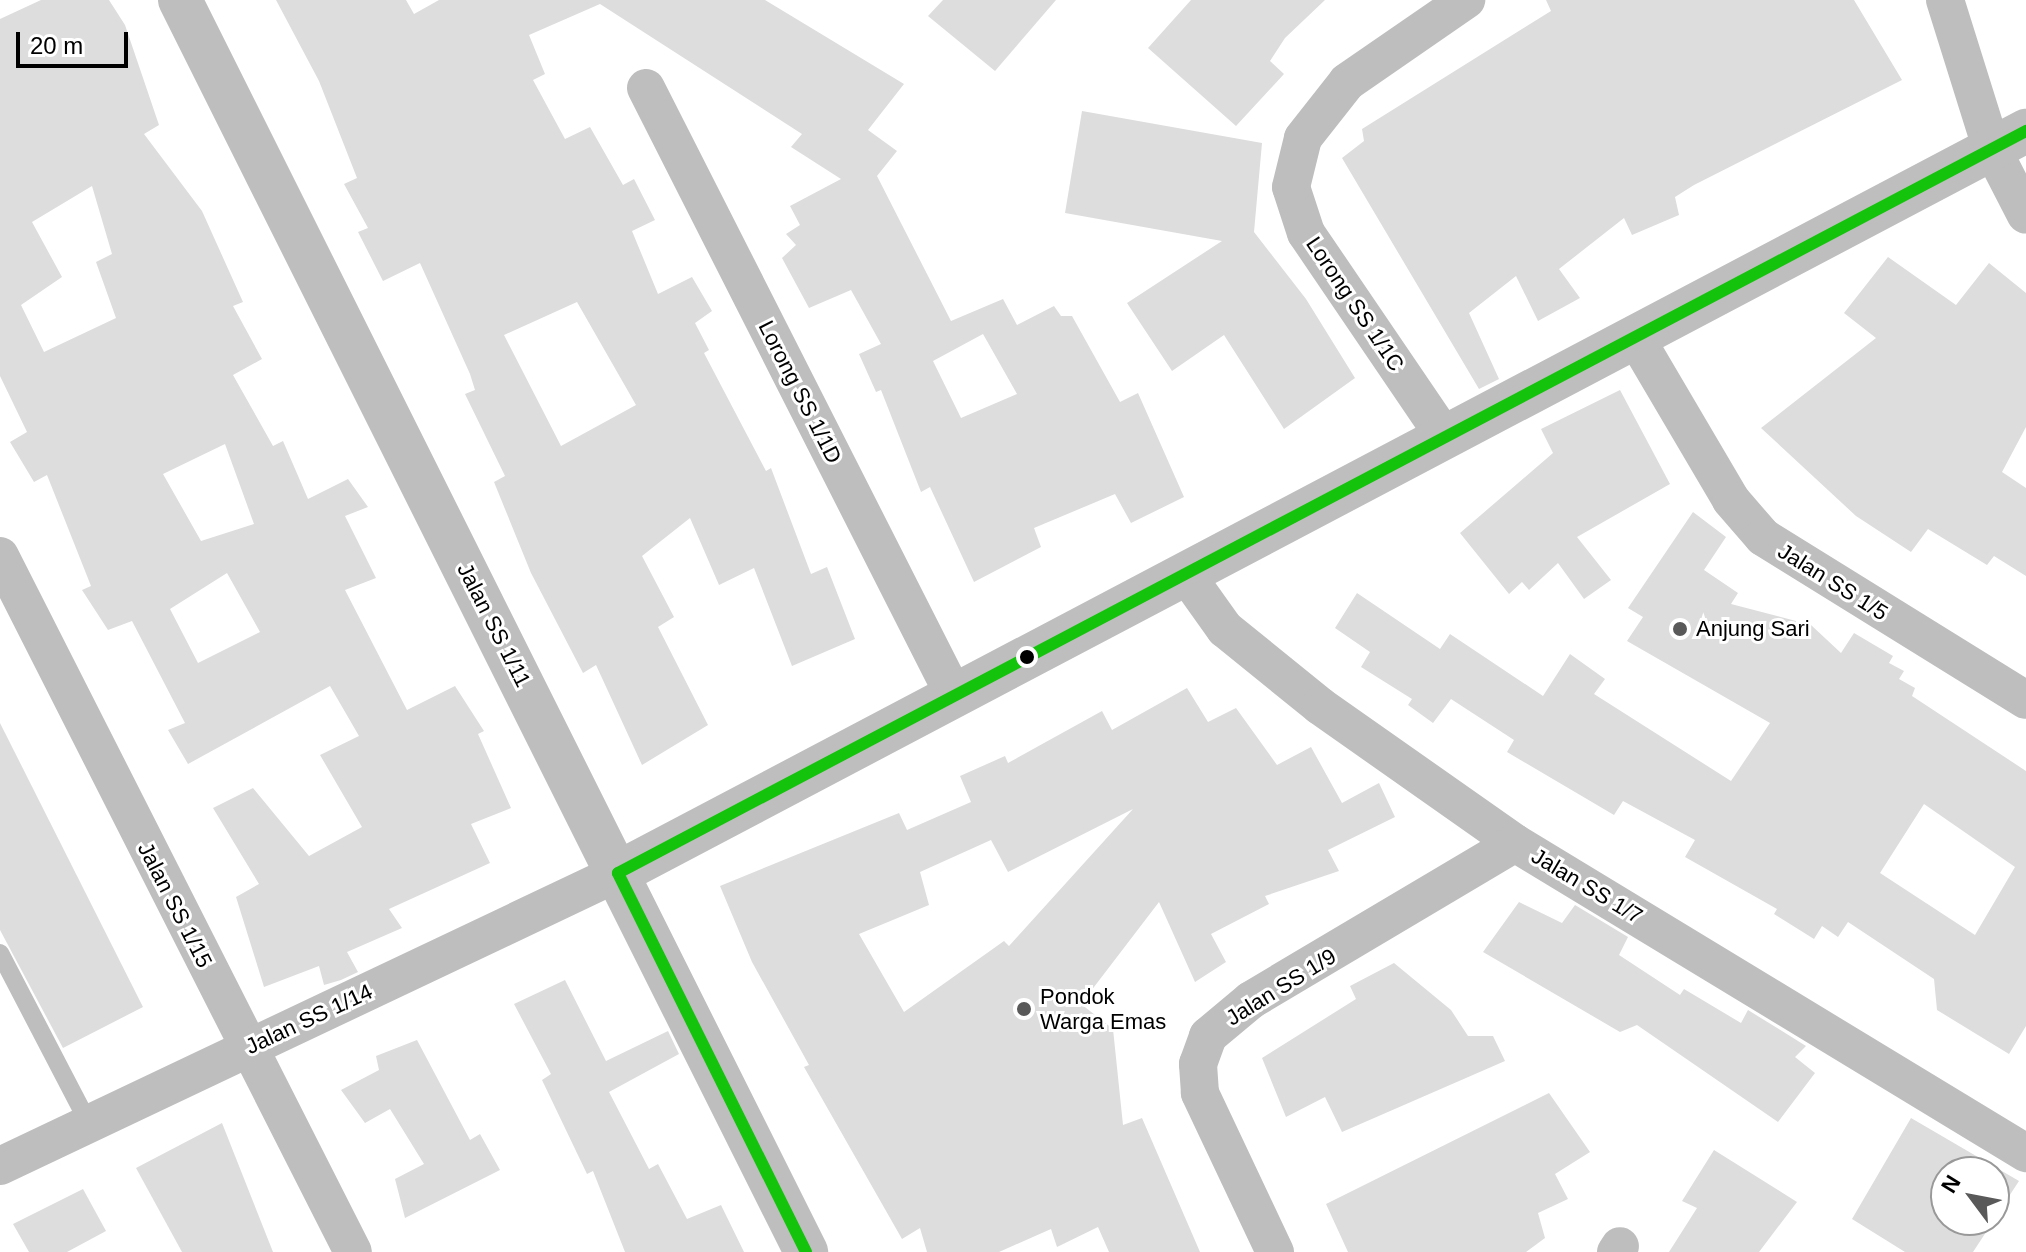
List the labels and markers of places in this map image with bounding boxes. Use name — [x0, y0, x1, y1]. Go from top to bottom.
place label: Anjung Sari — [1696, 616, 1810, 642]
marker: Anjung Sari — [1671, 620, 1689, 638]
unlabelled marker — [1019, 649, 1035, 665]
place label: Pondok Warga Emas — [1040, 983, 1166, 1034]
marker: Pondok Warga Emas — [1015, 1000, 1033, 1018]

